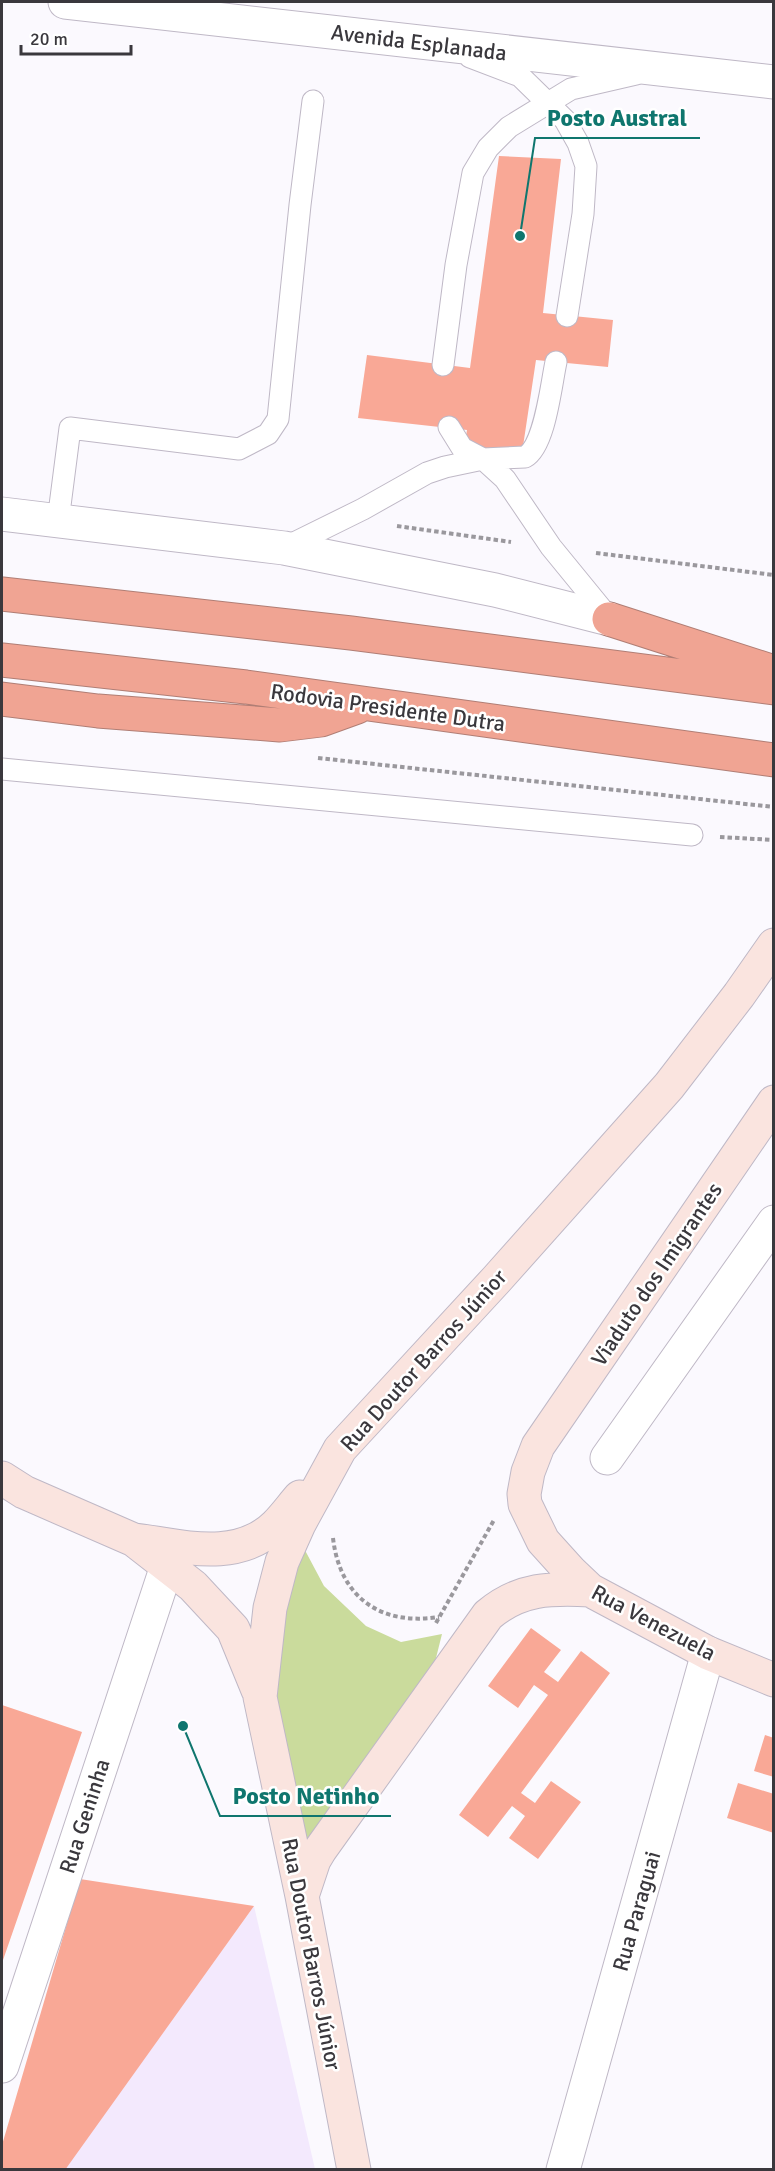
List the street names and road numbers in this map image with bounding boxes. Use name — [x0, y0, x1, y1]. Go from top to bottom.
street label: Avenida Esplanada — [330, 18, 508, 67]
street label: Rodovia Presidente Dutra — [269, 678, 507, 737]
street label: Viaduto dos Imigrantes — [585, 1177, 728, 1371]
street label: Rua Doutor Barros Júnior — [334, 1264, 512, 1457]
street label: Rua Venezuela — [587, 1578, 720, 1666]
street label: Rua Geninha — [53, 1755, 116, 1877]
street label: Rua Doutor Barros Júnior — [276, 1836, 347, 2072]
street label: Rua Paraguai — [606, 1848, 667, 1974]

